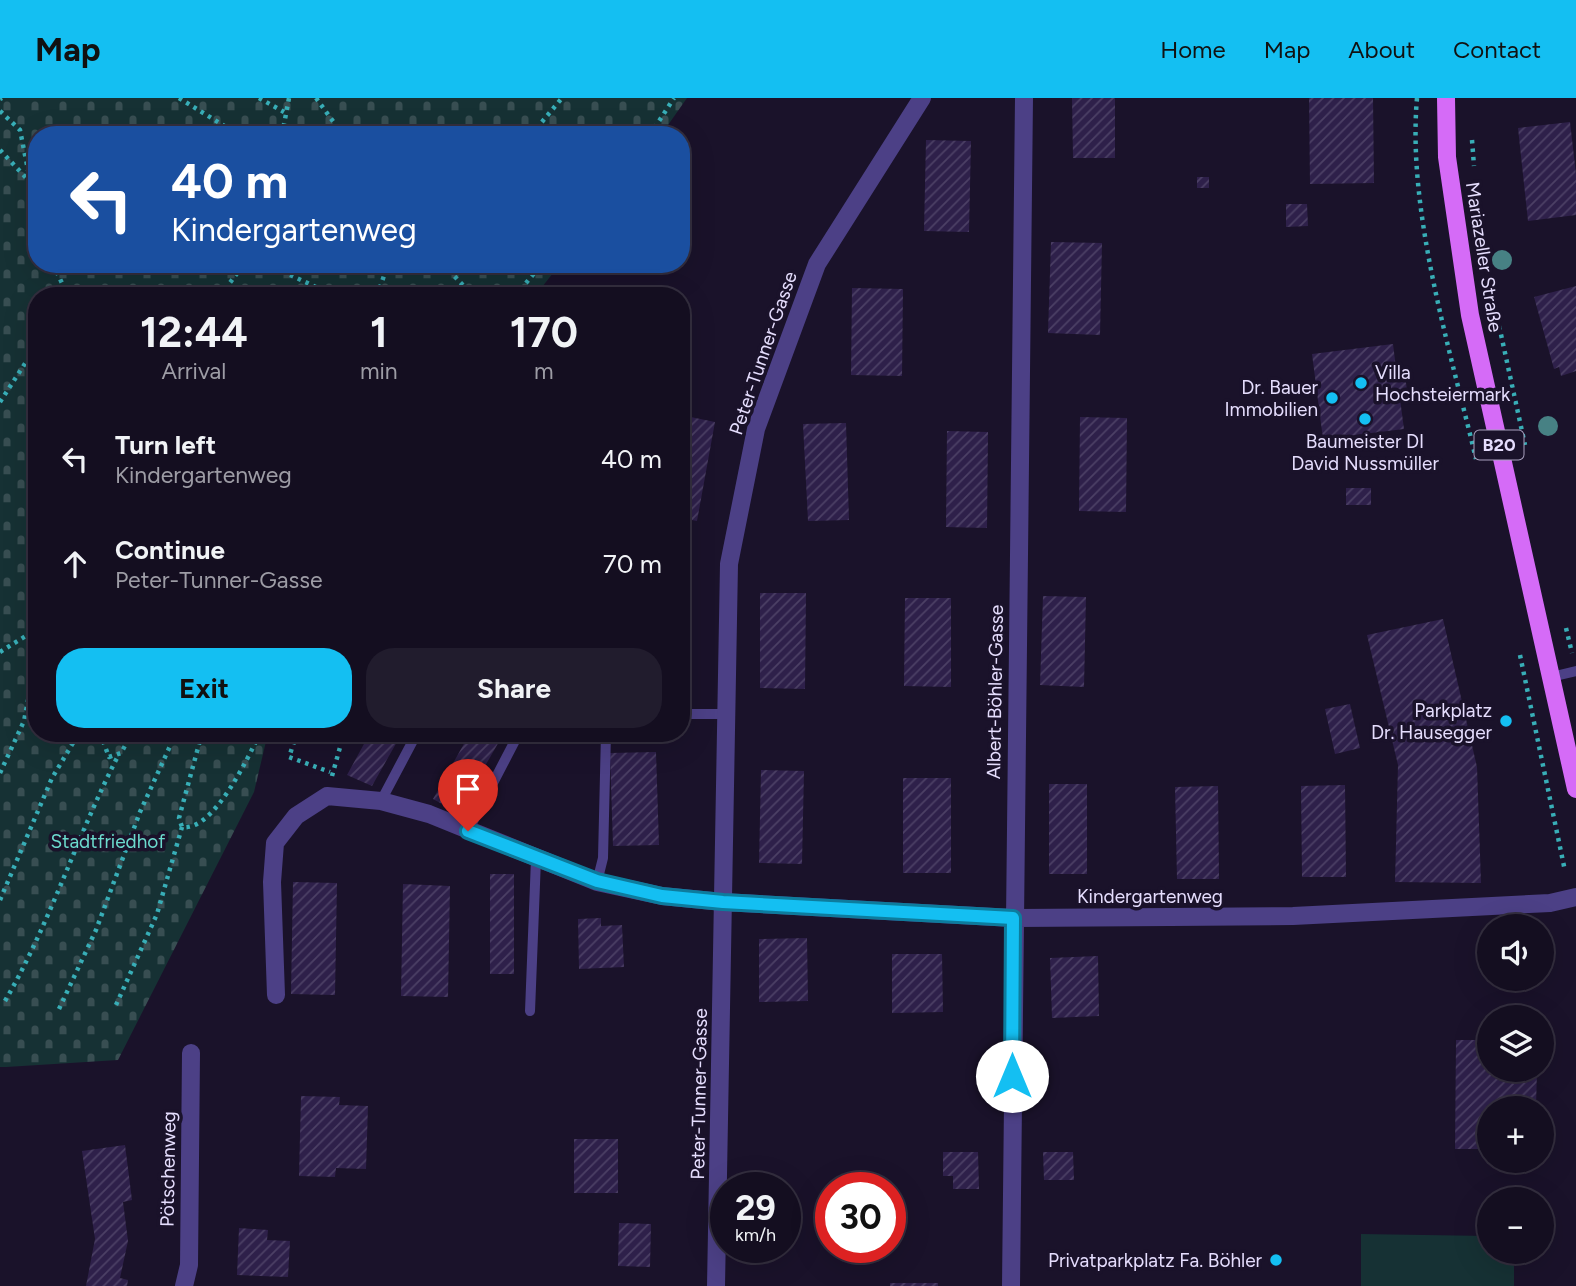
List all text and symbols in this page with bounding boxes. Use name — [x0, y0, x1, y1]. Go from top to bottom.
text: Map — [35, 30, 101, 69]
text: Home — [1160, 35, 1226, 64]
text: Map — [1264, 35, 1310, 64]
text: About — [1348, 35, 1415, 64]
text: Contact — [1453, 35, 1541, 64]
text: 40 m — [171, 151, 288, 210]
icon: left — [56, 154, 147, 245]
street label: Mariazeller Straße — [1461, 180, 1507, 334]
text: Kindergartenweg — [171, 211, 417, 249]
street label: Peter-Tunner-Gasse — [724, 268, 802, 438]
text: 12:44 — [140, 307, 248, 358]
text: 1 — [370, 307, 388, 358]
text: 170 — [510, 307, 578, 358]
text: Arrival — [161, 357, 226, 385]
text: min — [360, 357, 398, 385]
text: m — [534, 357, 554, 385]
place label: Villa Hochsteiermark — [1375, 361, 1511, 406]
marker: Villa Hochsteiermark — [1353, 375, 1369, 391]
place label: Dr. Bauer Immobilien — [1224, 376, 1319, 421]
marker: Dr. Bauer Immobilien — [1324, 390, 1340, 406]
marker: Baumeister DI David Nussmüller — [1357, 411, 1373, 427]
text: Turn left — [115, 429, 216, 461]
place label: Baumeister DI David Nussmüller — [1291, 430, 1439, 475]
road number: B20 — [1474, 430, 1524, 460]
icon: left — [56, 440, 94, 478]
text: 40 m — [601, 443, 662, 475]
text: Kindergartenweg — [115, 461, 292, 489]
text: Continue — [115, 534, 225, 566]
icon: ahead — [56, 545, 94, 583]
text: 70 m — [603, 548, 662, 580]
text: Peter-Tunner-Gasse — [115, 566, 322, 594]
street label: Albert-Böhler-Gasse — [982, 605, 1008, 779]
button: Exit — [56, 648, 352, 728]
button: Share — [366, 648, 662, 728]
place label: Parkplatz Dr. Hausegger — [1371, 699, 1493, 744]
marker: Parkplatz Dr. Hausegger — [1498, 713, 1514, 729]
pin — [438, 759, 498, 831]
icon: arrive — [449, 770, 487, 808]
park label: Stadtfriedhof — [51, 830, 165, 853]
street label: Kindergartenweg — [1077, 885, 1223, 908]
map controls — [1477, 914, 1554, 1264]
button: sound — [1477, 914, 1554, 991]
button: layers — [1477, 1005, 1554, 1082]
street label: Peter-Tunner-Gasse — [686, 1008, 712, 1180]
position arrow — [975, 1039, 1049, 1113]
button: + — [1477, 1096, 1554, 1173]
street label: Pötschenweg — [155, 1111, 181, 1227]
speed limit sign: 30 — [815, 1172, 906, 1263]
text: 29 — [735, 1187, 776, 1229]
button: − — [1477, 1187, 1554, 1264]
text: km/h — [735, 1224, 776, 1246]
place label: Privatparkplatz Fa. Böhler — [1048, 1249, 1263, 1272]
marker: Privatparkplatz Fa. Böhler — [1268, 1252, 1284, 1268]

